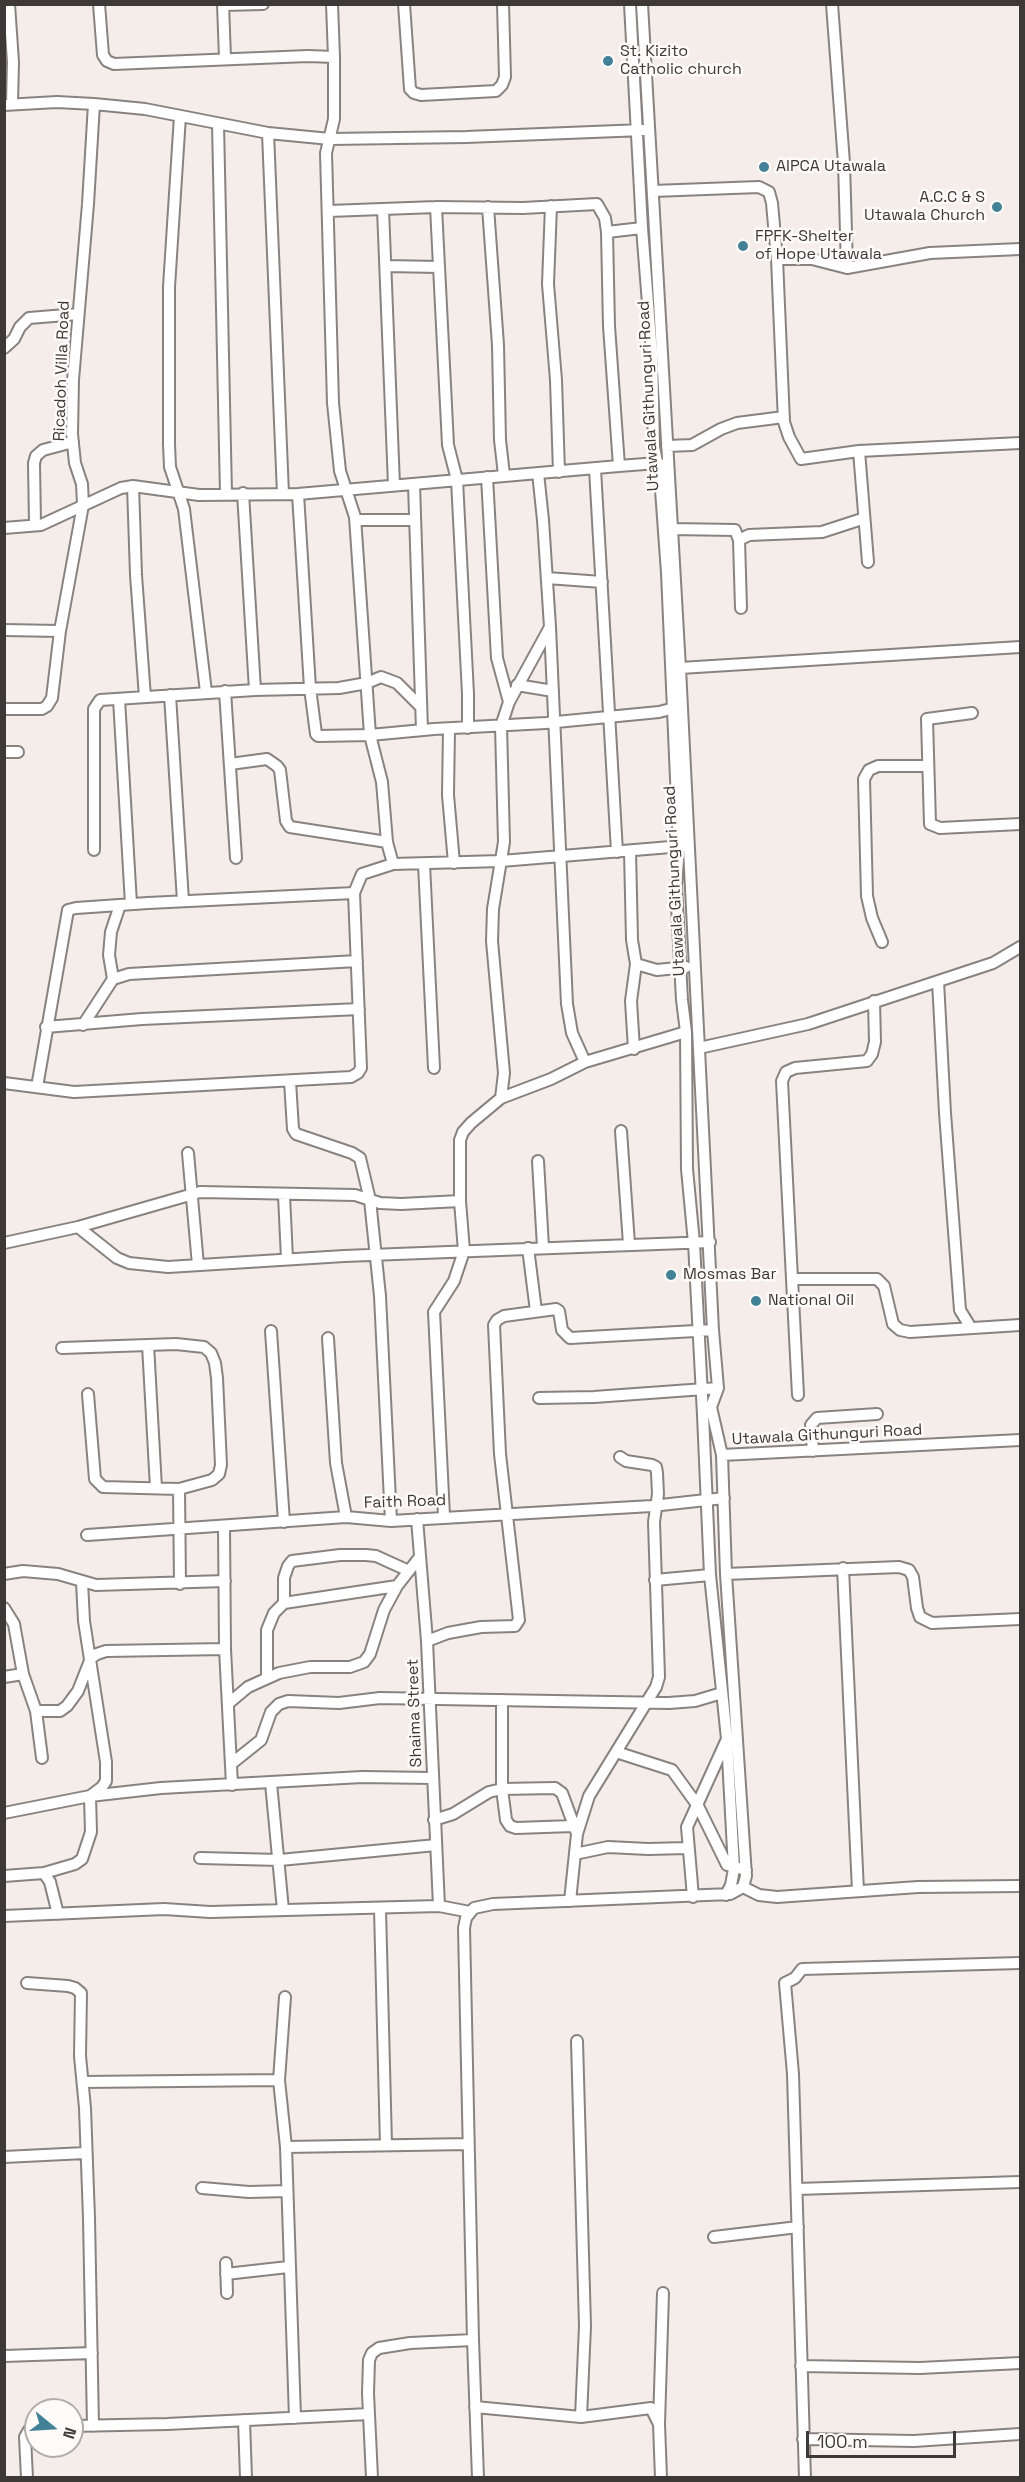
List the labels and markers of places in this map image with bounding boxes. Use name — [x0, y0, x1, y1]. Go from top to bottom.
place label: St. Kizito Catholic church — [620, 42, 742, 80]
marker: St. Kizito Catholic church — [601, 54, 615, 68]
place label: AIPCA Utawala — [776, 157, 886, 177]
marker: AIPCA Utawala — [757, 160, 771, 174]
place label: A.C.C & S Utawala Church — [864, 188, 985, 226]
marker: A.C.C & S Utawala Church — [990, 200, 1004, 214]
place label: FPFK-Shelter of Hope Utawala — [755, 227, 882, 265]
marker: FPFK-Shelter of Hope Utawala — [736, 239, 750, 253]
place label: Mosmas Bar — [683, 1265, 776, 1285]
marker: Mosmas Bar — [664, 1268, 678, 1282]
place label: National Oil — [768, 1291, 854, 1311]
marker: National Oil — [749, 1294, 763, 1308]

